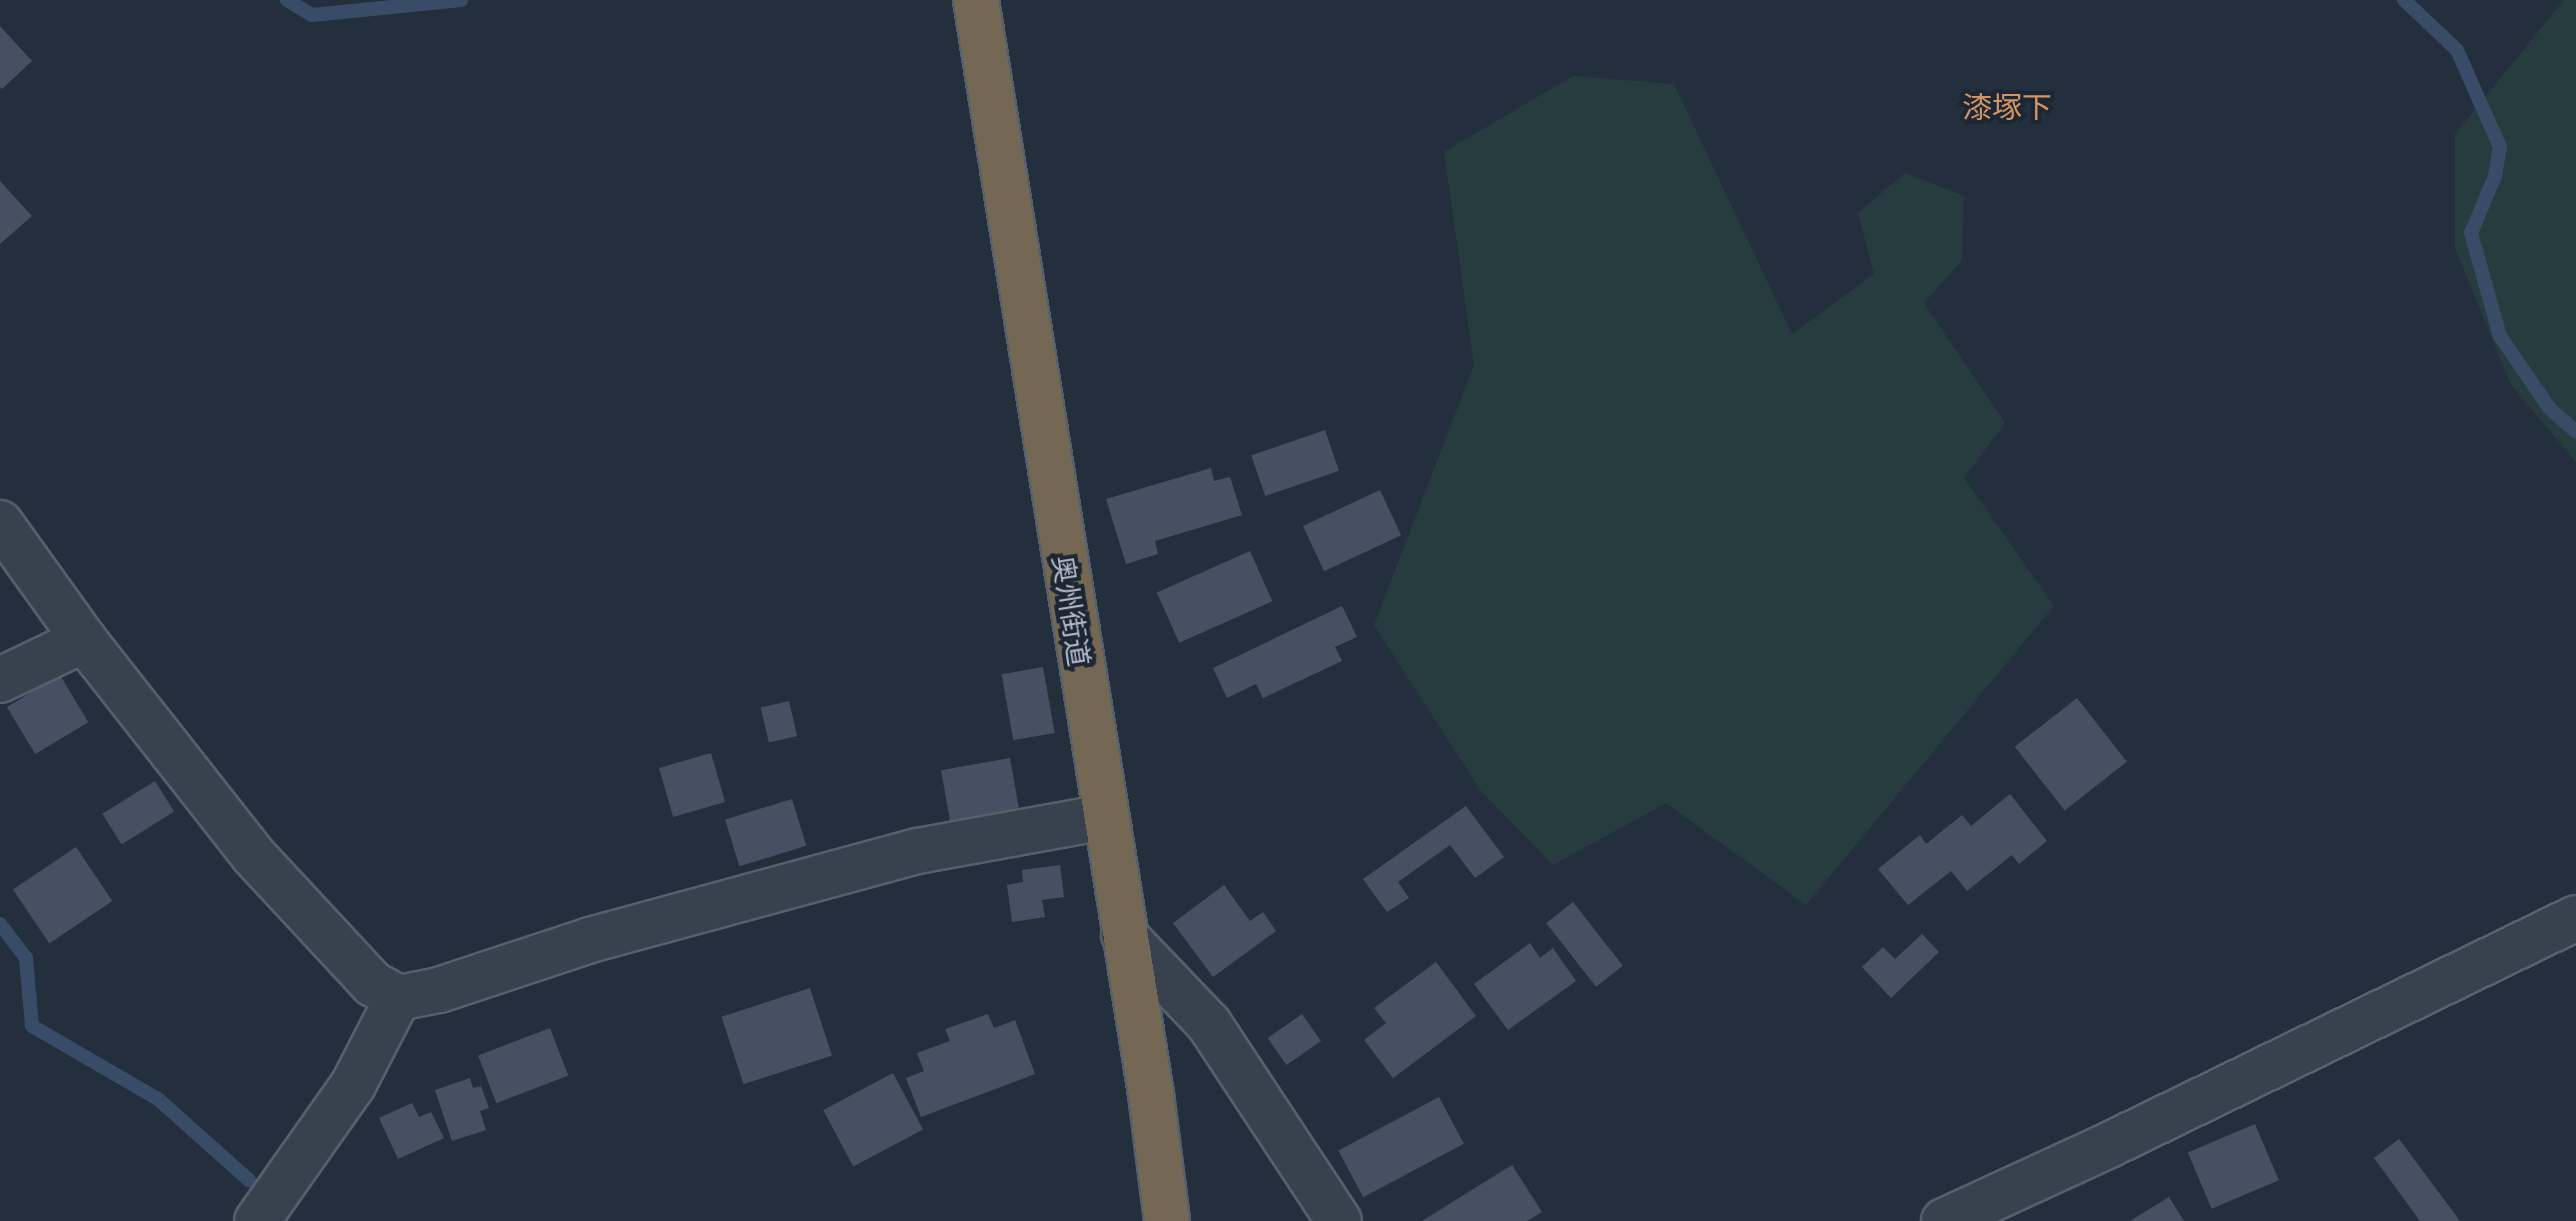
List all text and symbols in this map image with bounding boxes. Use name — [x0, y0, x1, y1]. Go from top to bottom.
district label: 漆塚下 — [1962, 89, 2052, 125]
street label: 奥州街道 — [1047, 553, 1097, 669]

